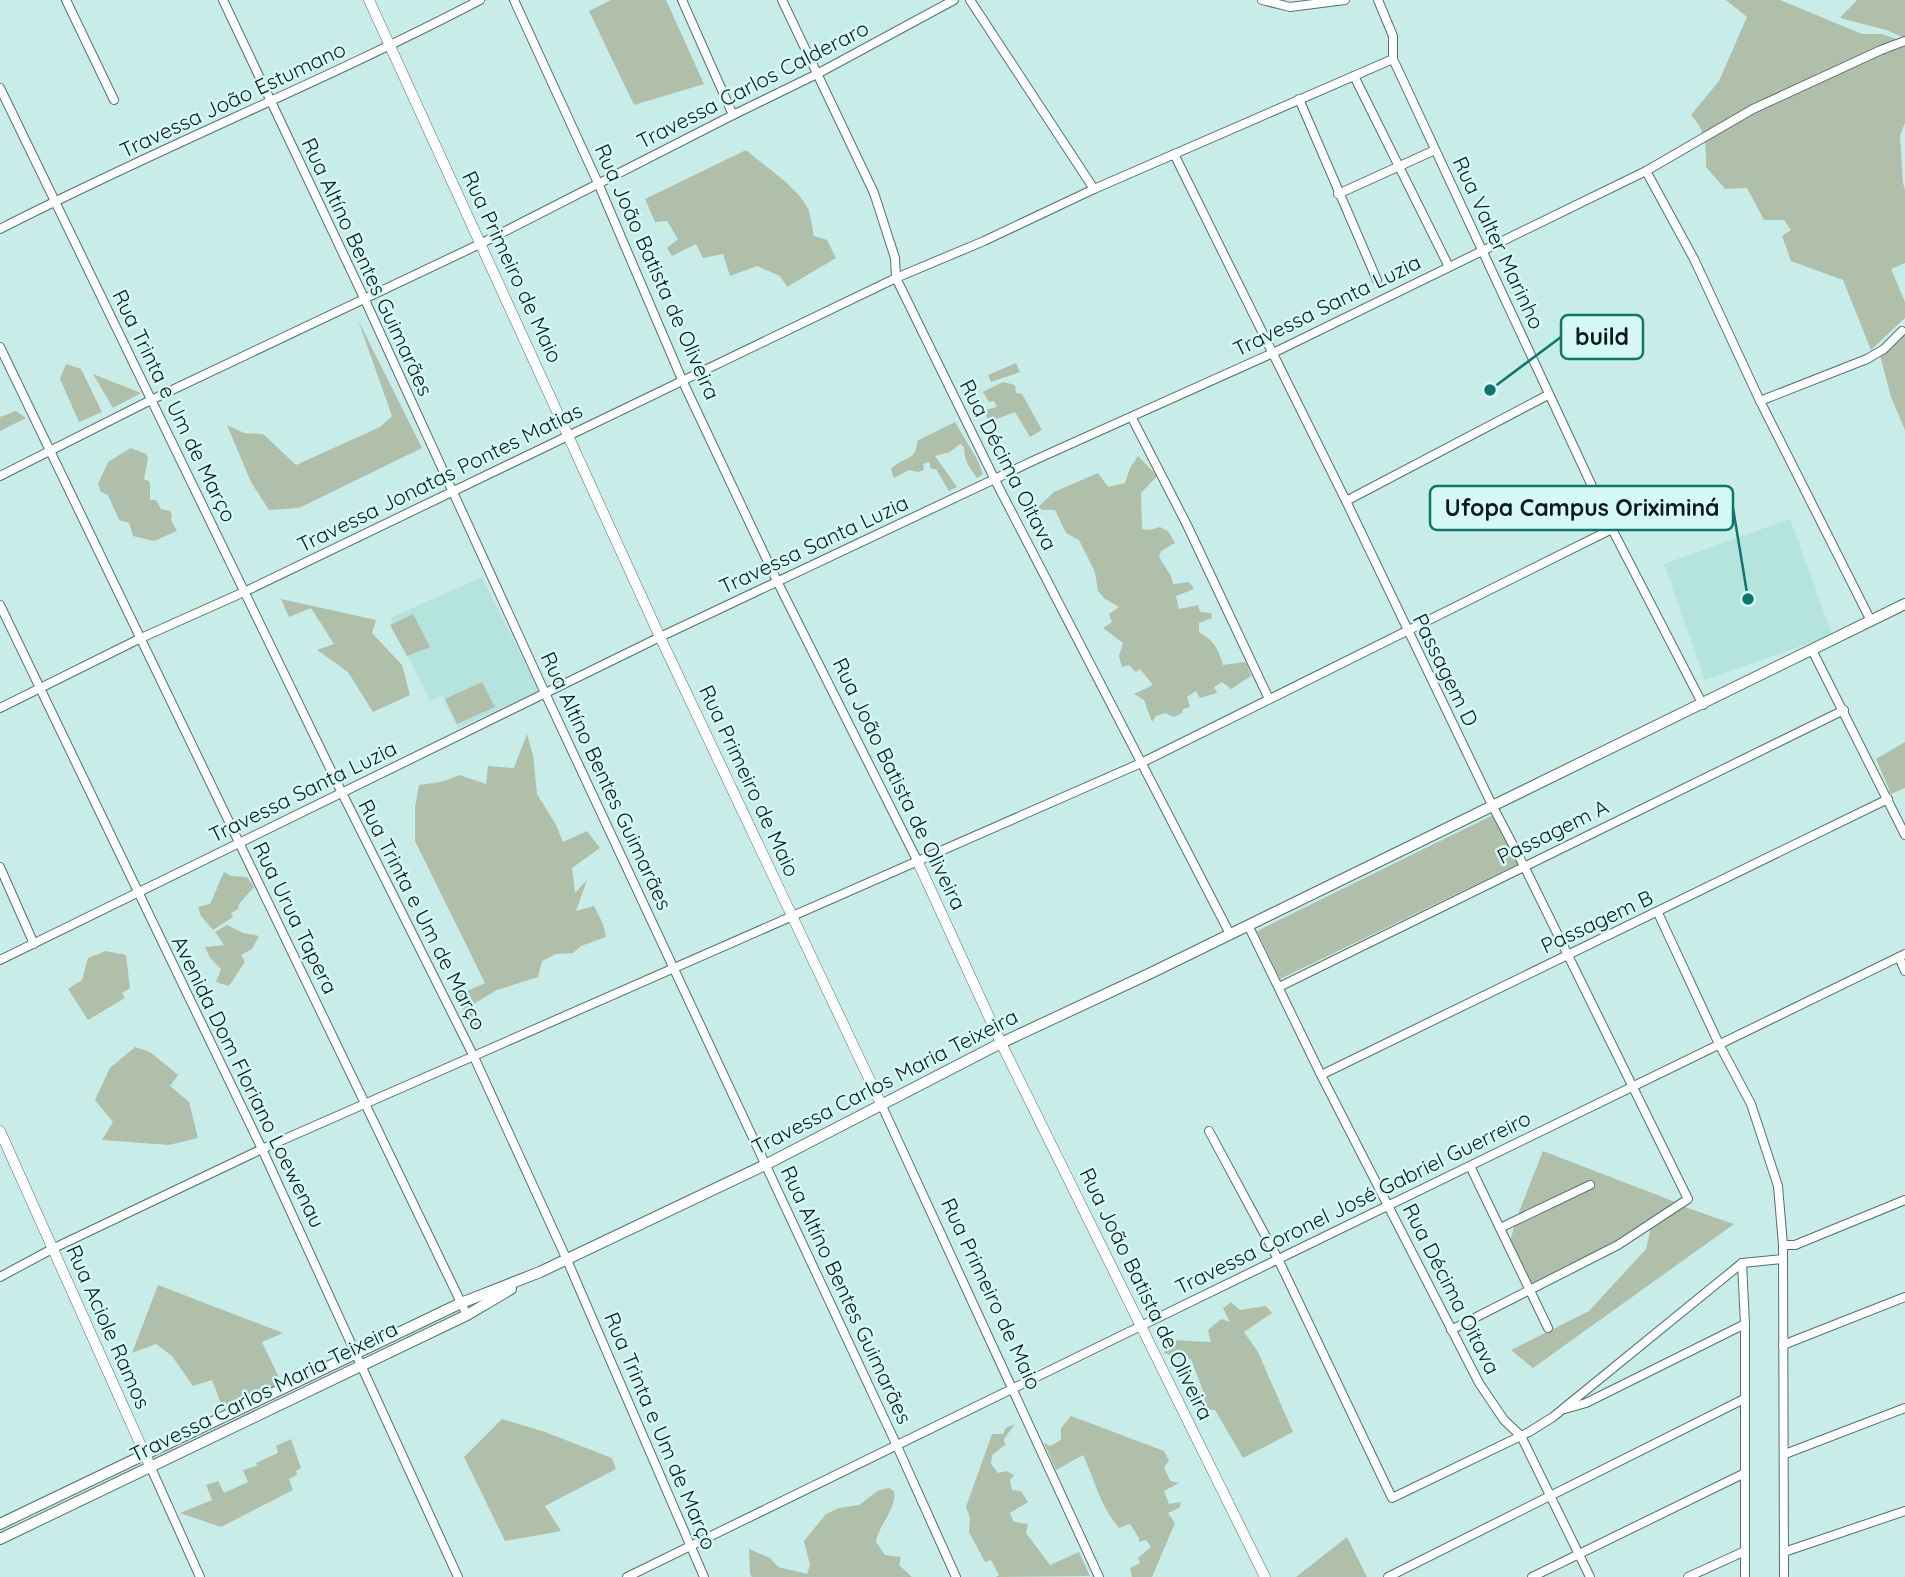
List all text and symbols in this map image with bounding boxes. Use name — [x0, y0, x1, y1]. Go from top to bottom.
street label: Travessa Carlos Calderaro — [632, 14, 873, 154]
street label: Travessa João Estumano — [115, 35, 350, 163]
street label: Rua Altíno Bentes Guimarães — [297, 133, 439, 400]
street label: Rua João Batista de Oliveira — [590, 140, 726, 403]
street label: Rua Valter Marinho — [1447, 152, 1550, 333]
street label: Rua Primeiro de Maio — [457, 167, 569, 367]
street label: Travessa Santa Luzia — [1228, 248, 1425, 362]
street label: Rua Trinta e Um de Março — [107, 285, 243, 526]
callout: build — [1561, 315, 1643, 359]
text: build — [1575, 322, 1629, 351]
street label: Rua Décima Oitava — [955, 375, 1063, 554]
street label: Travessa Jonatas Pontes Matias — [293, 397, 586, 558]
callout: Ufopa Campus Oriximiná — [1430, 486, 1733, 530]
street label: Travessa Santa Luzia — [715, 489, 912, 599]
text: Ufopa Campus Oriximiná — [1444, 493, 1720, 522]
street label: Passagem D — [1407, 609, 1484, 730]
street label: Rua Altíno Bentes Guimarães — [536, 647, 678, 914]
street label: Rua João Batista de Oliveira — [827, 653, 972, 914]
street label: Rua Primeiro de Maio — [694, 681, 806, 881]
street label: Travessa Santa Luzia — [204, 734, 401, 848]
street label: Passagem A — [1493, 793, 1613, 869]
street label: Rua Trinta e Um de Março — [353, 795, 492, 1034]
street label: Rua Urua Tapera — [248, 837, 344, 998]
street label: Passagem B — [1536, 884, 1657, 958]
street label: Avenida Dom Floriano Loewenau — [167, 931, 331, 1232]
street label: Travessa Carlos Maria Teixeira — [747, 1003, 1022, 1160]
street label: Travessa Coronel José Gabriel Guerreiro — [1170, 1104, 1535, 1300]
street label: Rua Altíno Bentes Guimarães — [776, 1161, 918, 1428]
street label: Rua João Batista de Oliveira — [1074, 1163, 1219, 1424]
street label: Rua Primeiro de Maio — [936, 1194, 1048, 1394]
street label: Rua Décima Oitava — [1398, 1199, 1506, 1378]
street label: Rua Aciole Ramos — [61, 1241, 157, 1413]
street label: Rua Trinta e Um de Março — [599, 1308, 723, 1553]
street label: Travessa Carlos Maria Teixeira — [125, 1315, 402, 1467]

